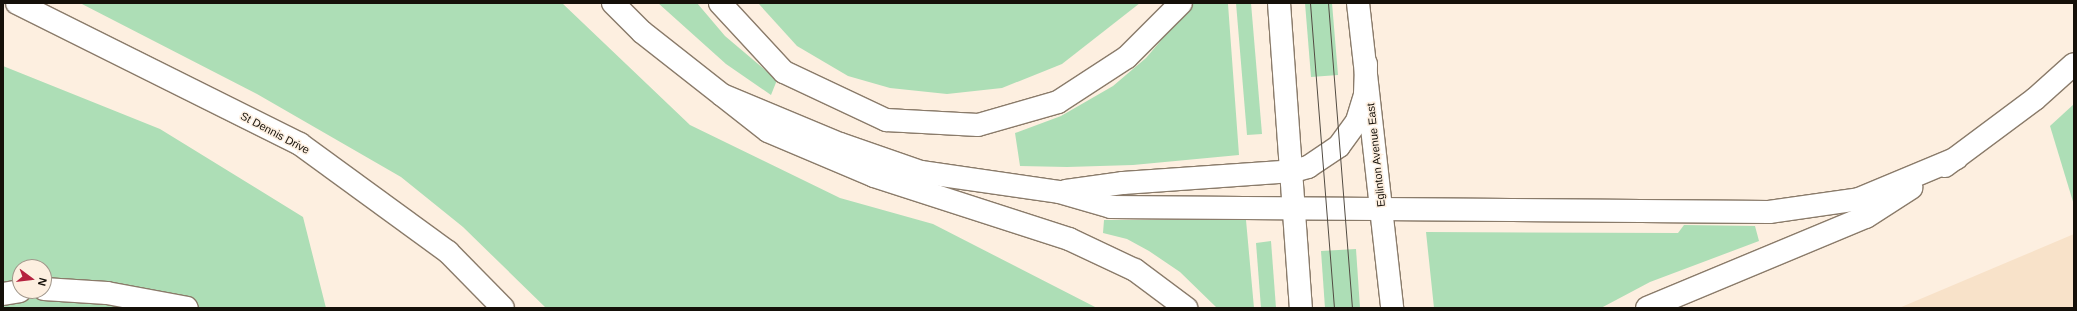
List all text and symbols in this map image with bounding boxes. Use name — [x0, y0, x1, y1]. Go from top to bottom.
street label: Eglinton Avenue East — [1364, 102, 1388, 208]
street label: St Dennis Drive — [238, 109, 312, 157]
north arrow — [12, 259, 52, 299]
text: N — [36, 276, 49, 287]

